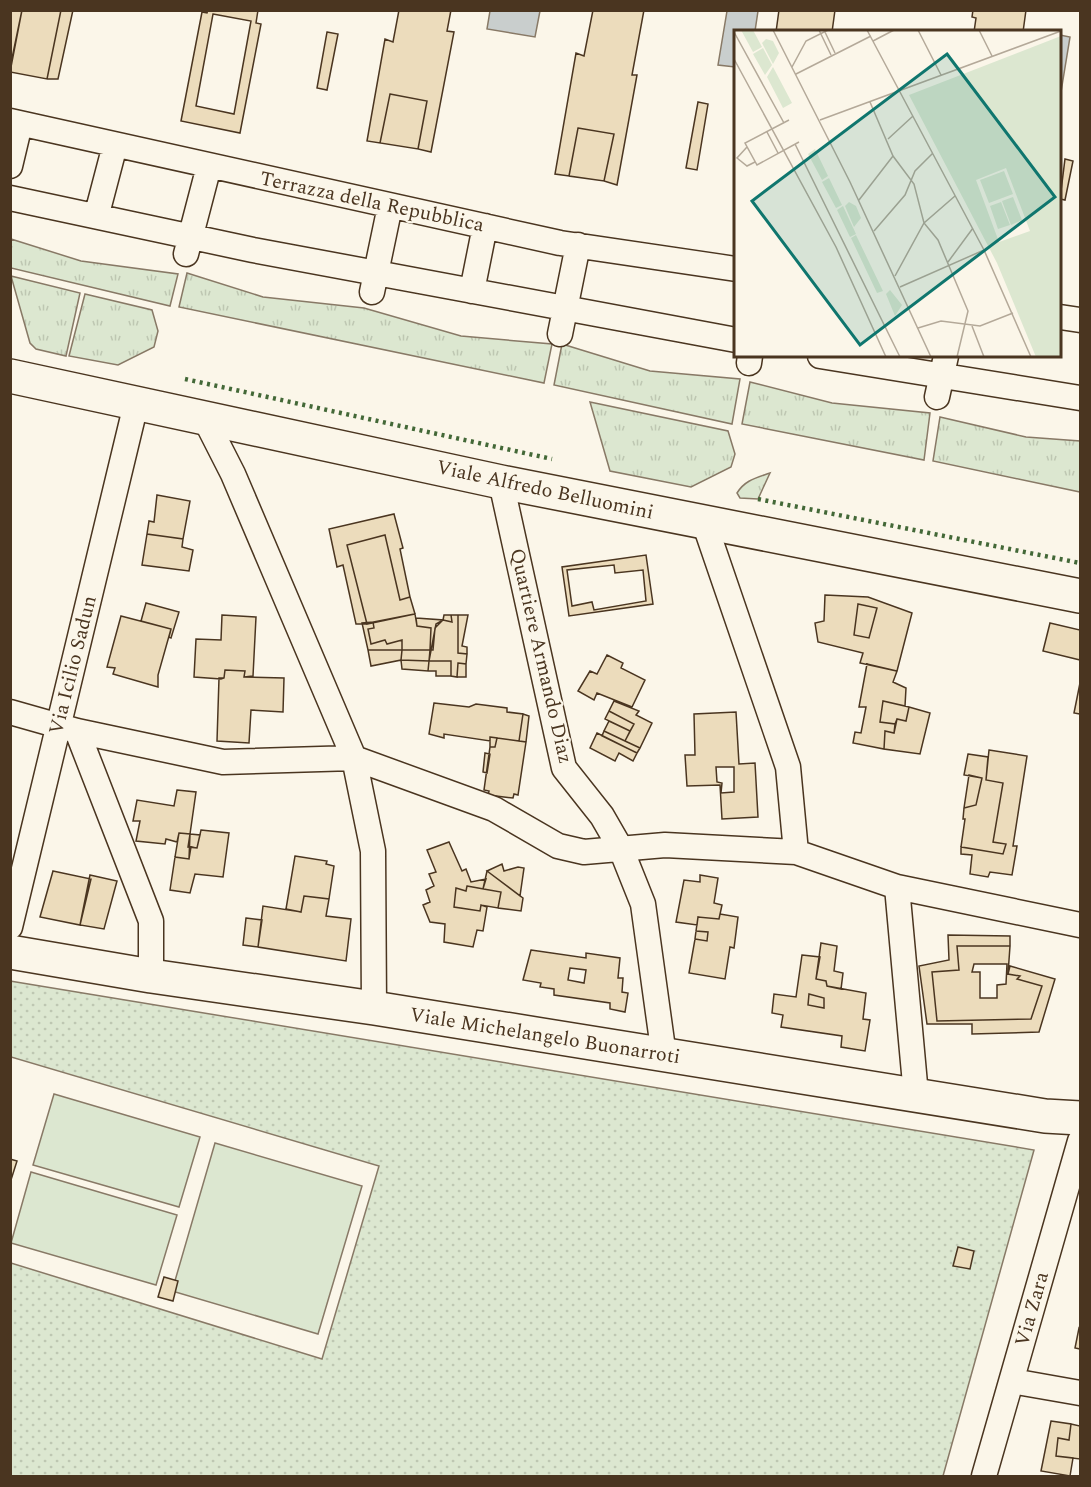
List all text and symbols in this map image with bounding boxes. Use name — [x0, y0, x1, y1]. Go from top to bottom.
inset map — [734, 30, 1061, 357]
street label: Terrazza della Repubblica — [257, 164, 487, 240]
street label: Viale Alfredo Belluomini — [434, 452, 656, 528]
street label: Quartiere Armando Diaz — [502, 545, 580, 767]
street label: Via Icilio Sadun — [41, 592, 105, 738]
street label: Viale Michelangelo Buonarroti — [408, 1000, 682, 1072]
street label: Via Zara — [1007, 1268, 1057, 1350]

